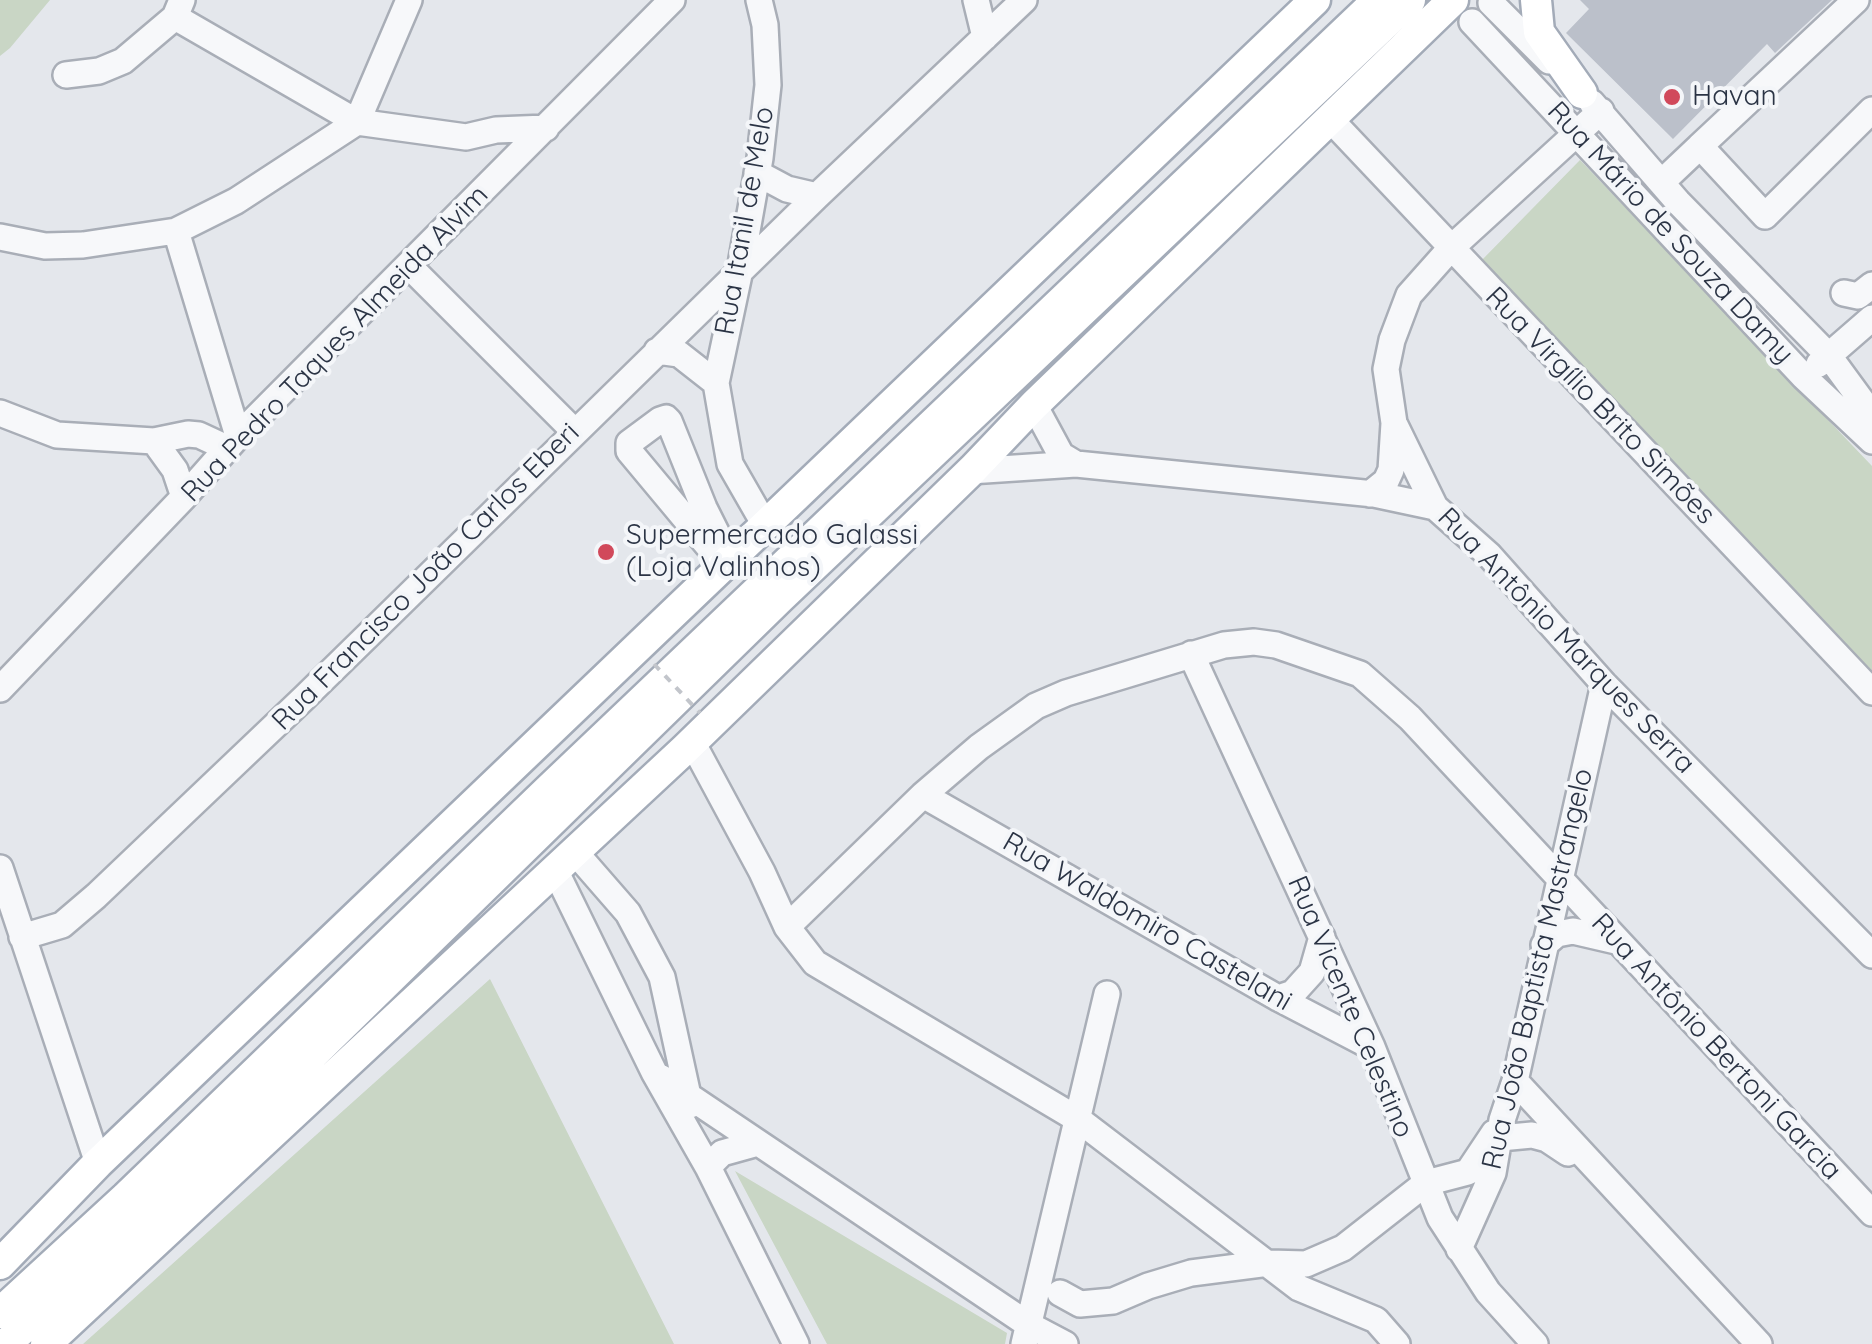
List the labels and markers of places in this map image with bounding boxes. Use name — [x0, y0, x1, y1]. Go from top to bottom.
place label: Havan — [1692, 80, 1777, 114]
marker: Havan — [1661, 86, 1683, 108]
place label: Supermercado Galassi (Loja Valinhos) — [626, 519, 918, 585]
marker: Supermercado Galassi (Loja Valinhos) — [595, 541, 617, 563]

